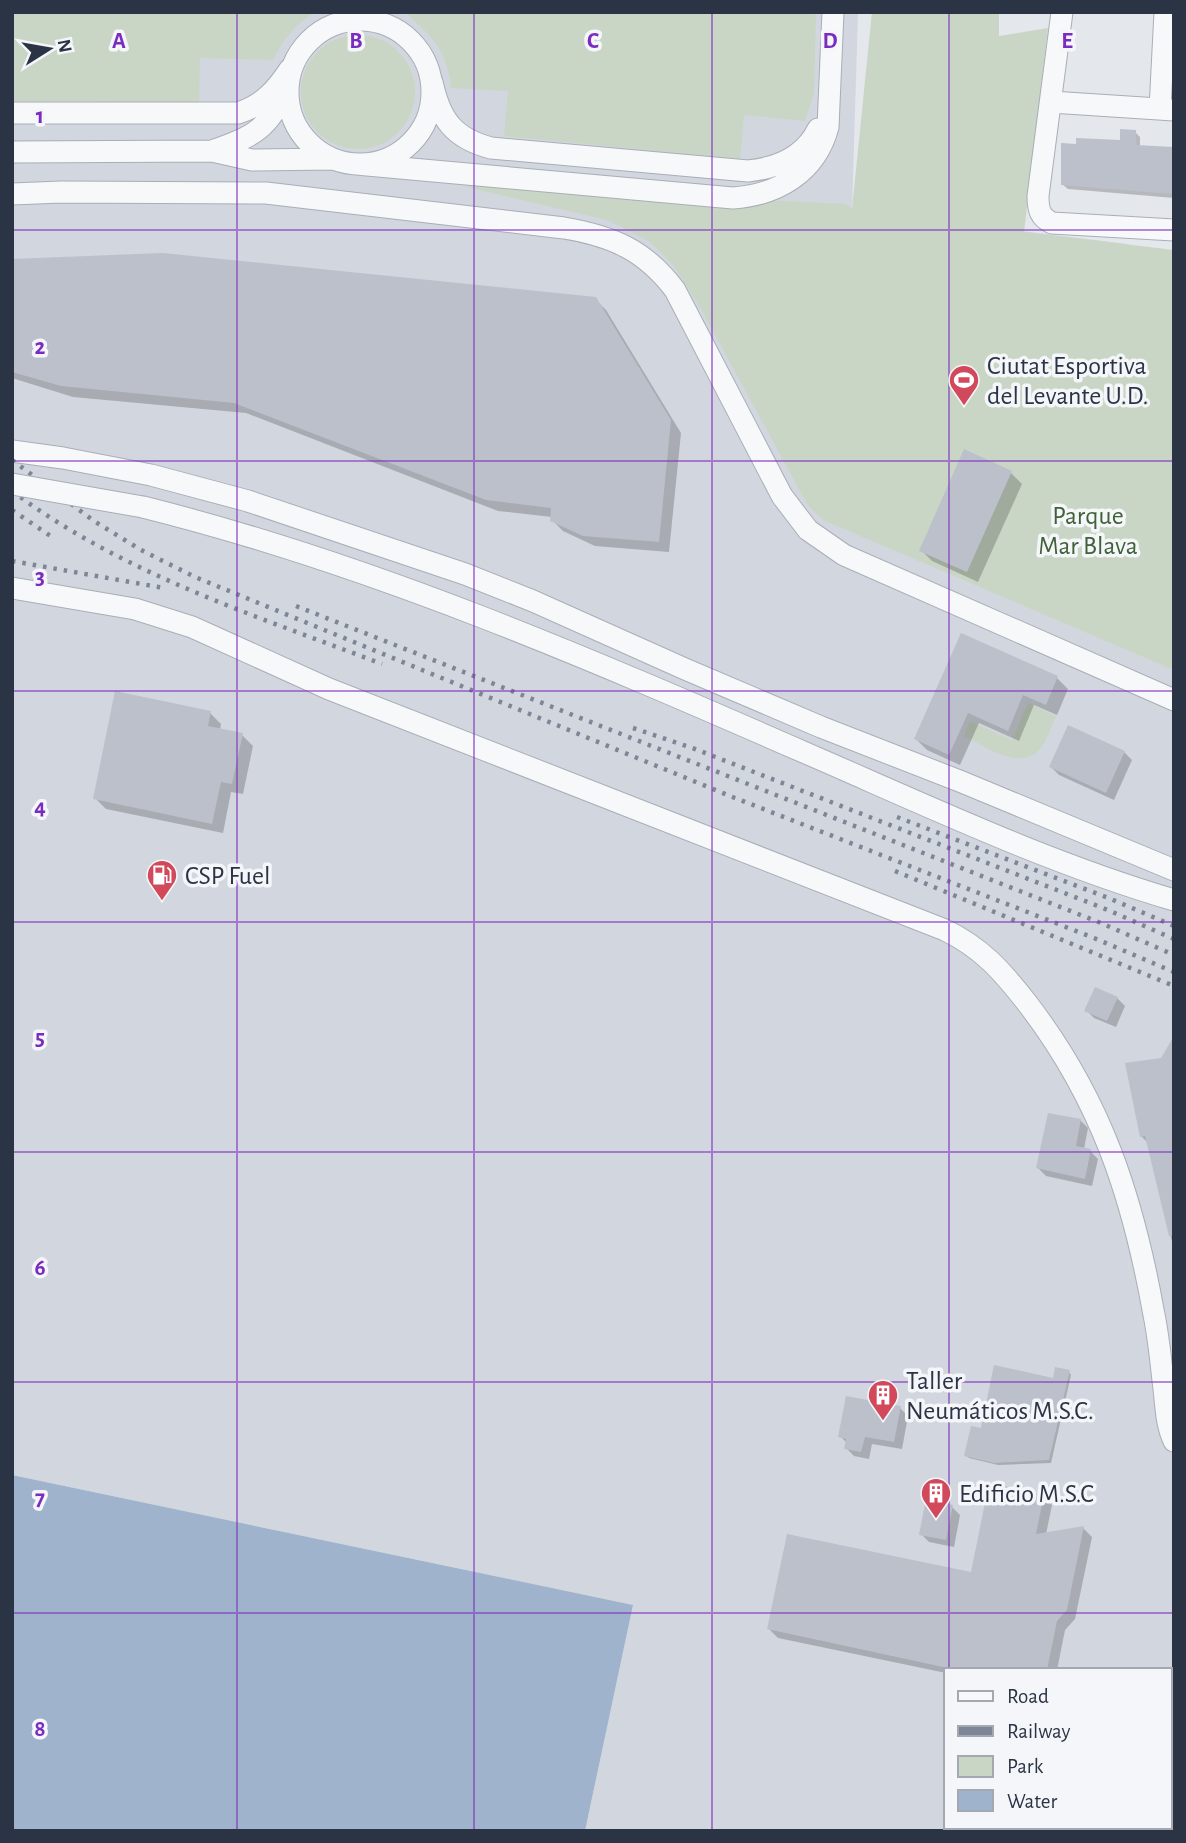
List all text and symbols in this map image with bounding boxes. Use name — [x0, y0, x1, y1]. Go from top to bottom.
north arrow — [14, 14, 84, 84]
text: A — [112, 30, 126, 53]
text: B — [349, 30, 363, 53]
text: C — [587, 30, 599, 53]
text: D — [822, 30, 838, 53]
text: E — [1061, 30, 1073, 53]
text: N — [54, 38, 75, 54]
text: 1 — [36, 105, 44, 128]
text: 2 — [35, 336, 46, 359]
place label: Ciutat Esportiva del Levante U.D. — [987, 353, 1148, 409]
sports icon: Ciutat Esportiva del Levante U.D. — [947, 363, 981, 407]
park label: Parque Mar Blava — [1038, 503, 1138, 559]
text: 3 — [35, 566, 45, 589]
text: 4 — [34, 796, 46, 819]
fuel station icon: CSP Fuel — [145, 858, 179, 902]
place label: CSP Fuel — [185, 863, 270, 889]
text: 5 — [35, 1027, 45, 1050]
text: 6 — [34, 1257, 46, 1280]
place label: Taller Neumáticos M.S.C. — [906, 1368, 1094, 1424]
building icon: Taller Neumáticos M.S.C. — [866, 1378, 900, 1422]
building icon: Edificio M.S.C — [919, 1476, 953, 1520]
place label: Edificio M.S.C — [959, 1481, 1094, 1507]
text: 7 — [35, 1487, 45, 1510]
legend — [944, 1668, 1172, 1829]
text: Road — [1007, 1686, 1049, 1707]
text: 8 — [34, 1718, 46, 1741]
text: Railway — [1007, 1721, 1070, 1742]
text: Park — [1007, 1756, 1044, 1777]
text: Water — [1007, 1791, 1057, 1812]

